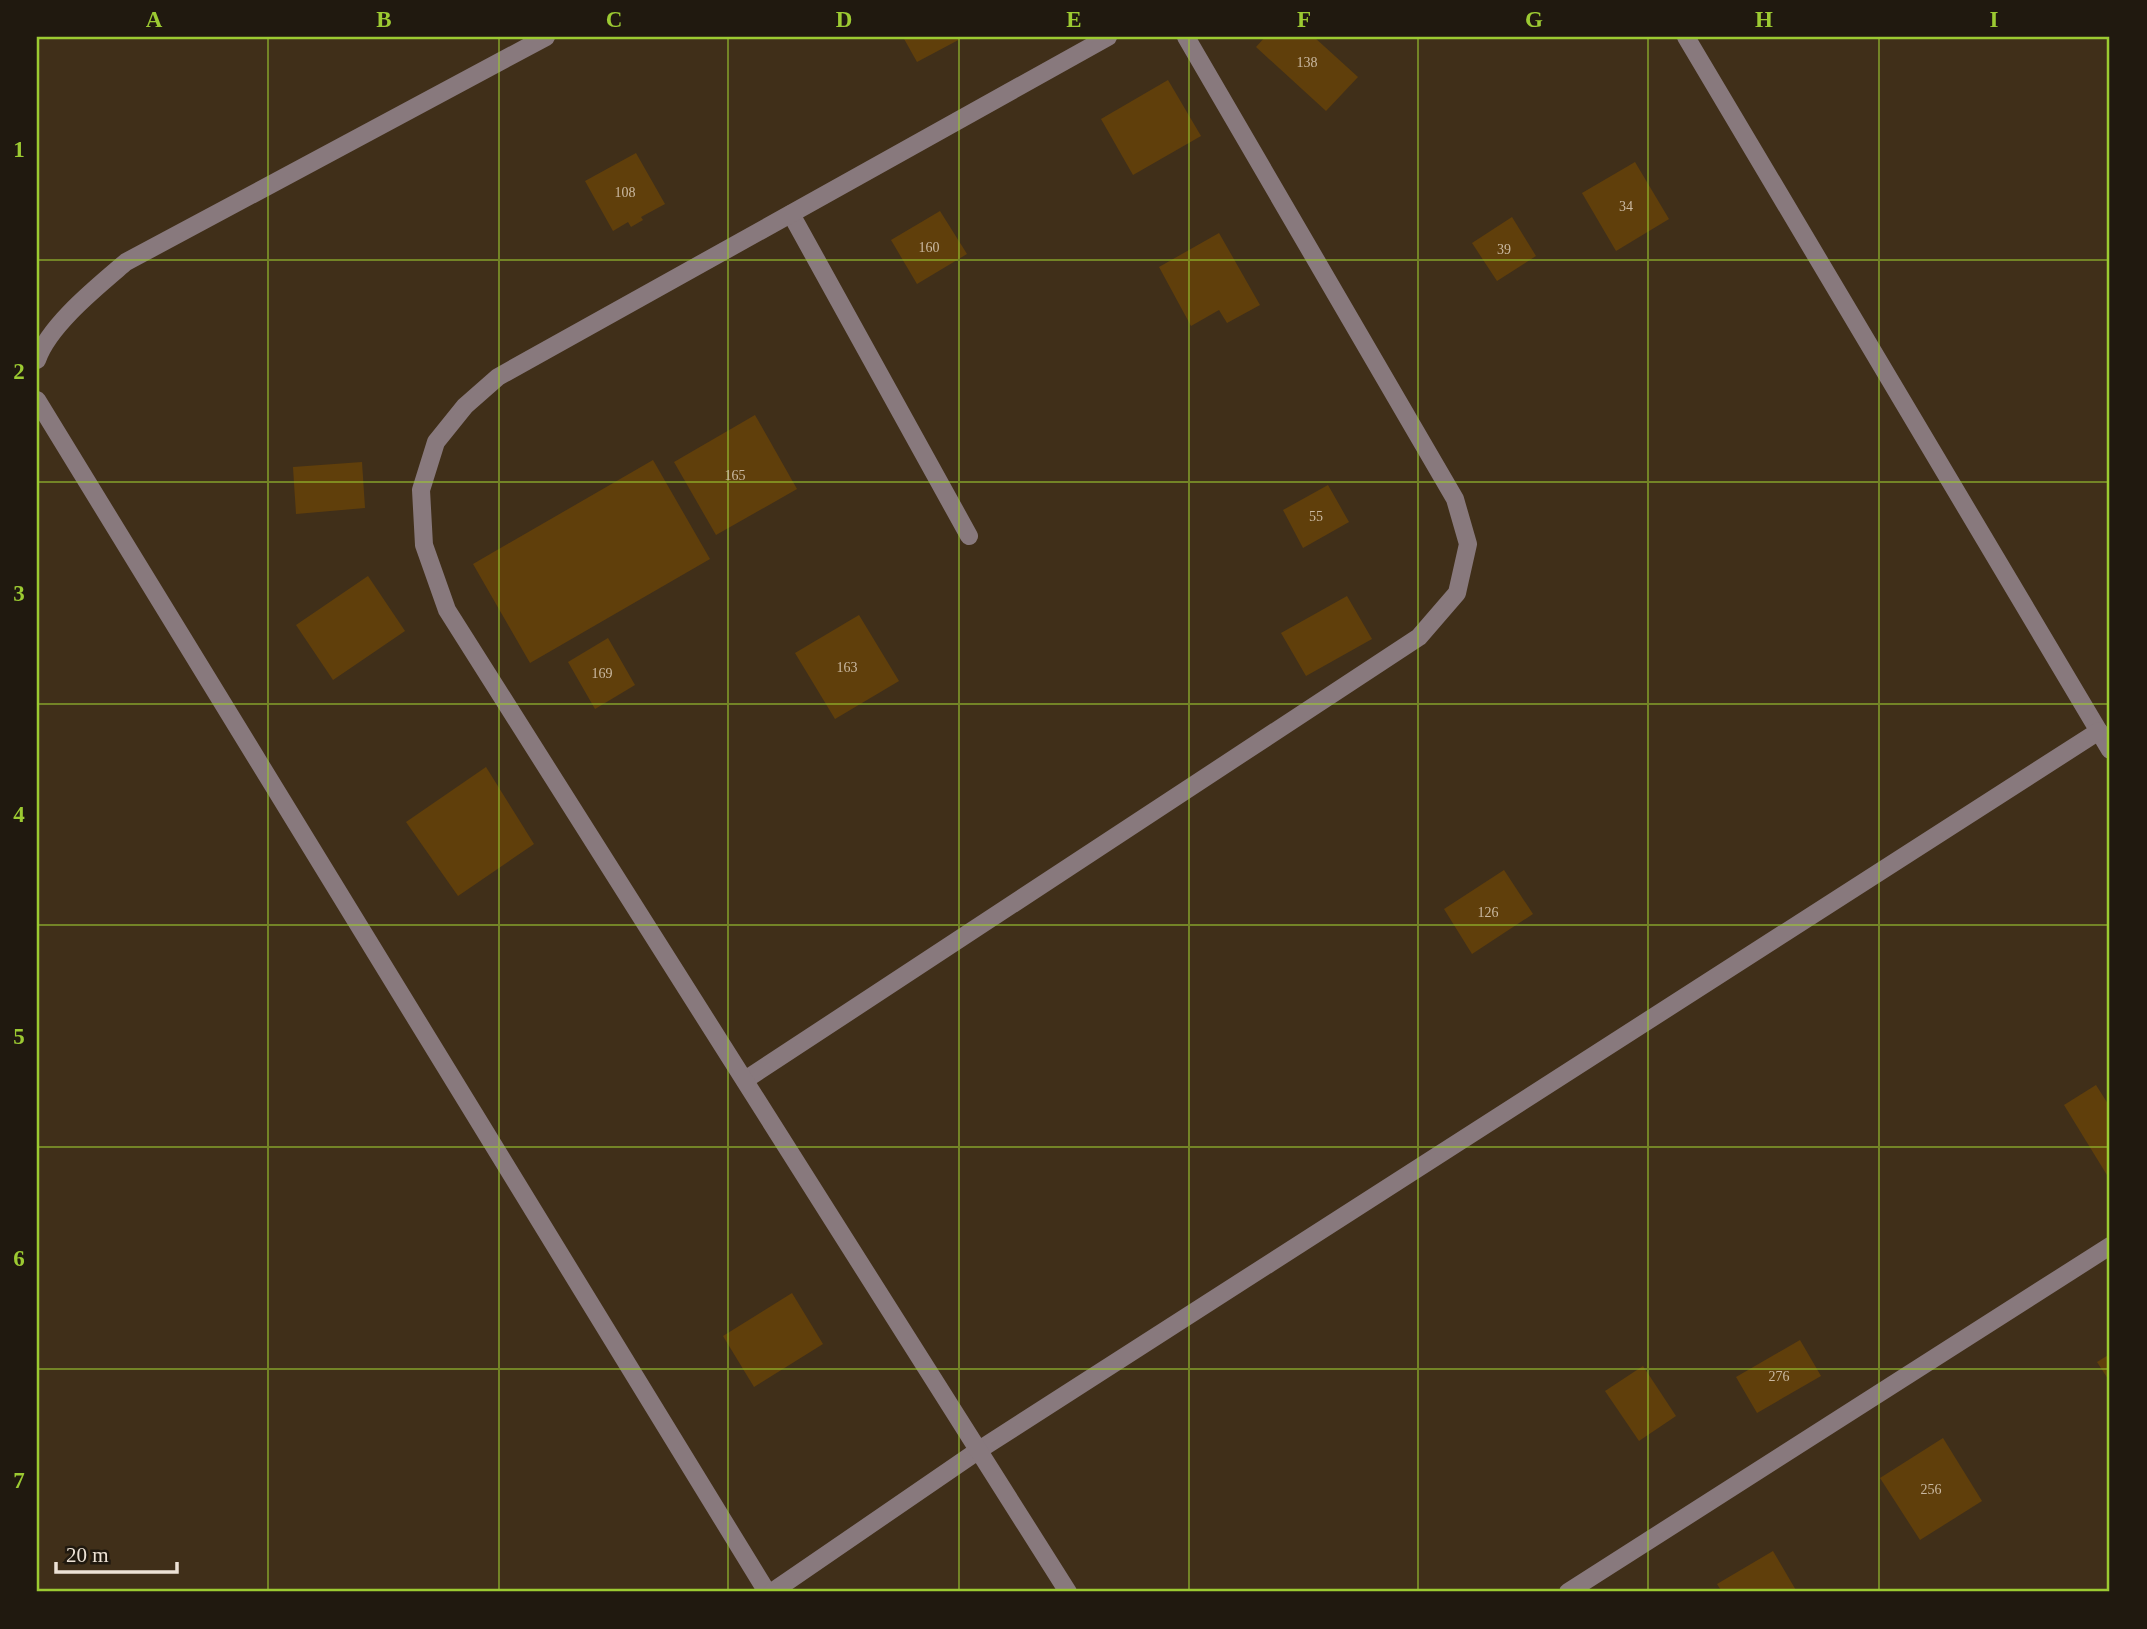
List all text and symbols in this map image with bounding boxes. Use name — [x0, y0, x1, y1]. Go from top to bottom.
text: A — [146, 7, 163, 32]
text: B — [376, 7, 392, 32]
text: C — [606, 7, 622, 32]
text: D — [836, 7, 852, 32]
text: E — [1066, 7, 1082, 32]
text: F — [1297, 7, 1311, 32]
text: G — [1525, 7, 1543, 32]
text: H — [1755, 7, 1773, 32]
text: I — [1990, 7, 1999, 32]
house number: 138 — [1297, 55, 1318, 70]
text: 1 — [13, 137, 25, 162]
house number: 108 — [615, 185, 636, 200]
house number: 34 — [1619, 199, 1633, 214]
house number: 160 — [919, 240, 940, 255]
house number: 39 — [1497, 242, 1511, 257]
text: 2 — [13, 359, 25, 384]
house number: 165 — [725, 468, 746, 483]
house number: 55 — [1309, 509, 1323, 524]
text: 3 — [13, 581, 25, 606]
house number: 163 — [837, 660, 858, 675]
house number: 169 — [592, 666, 613, 681]
text: 4 — [13, 802, 25, 827]
house number: 126 — [1478, 905, 1499, 920]
text: 5 — [13, 1024, 25, 1049]
text: 6 — [13, 1246, 25, 1271]
house number: 276 — [1769, 1369, 1790, 1384]
text: 7 — [13, 1468, 25, 1493]
house number: 256 — [1921, 1482, 1942, 1497]
scale bar — [56, 1531, 177, 1575]
text: 20 m — [66, 1543, 109, 1567]

